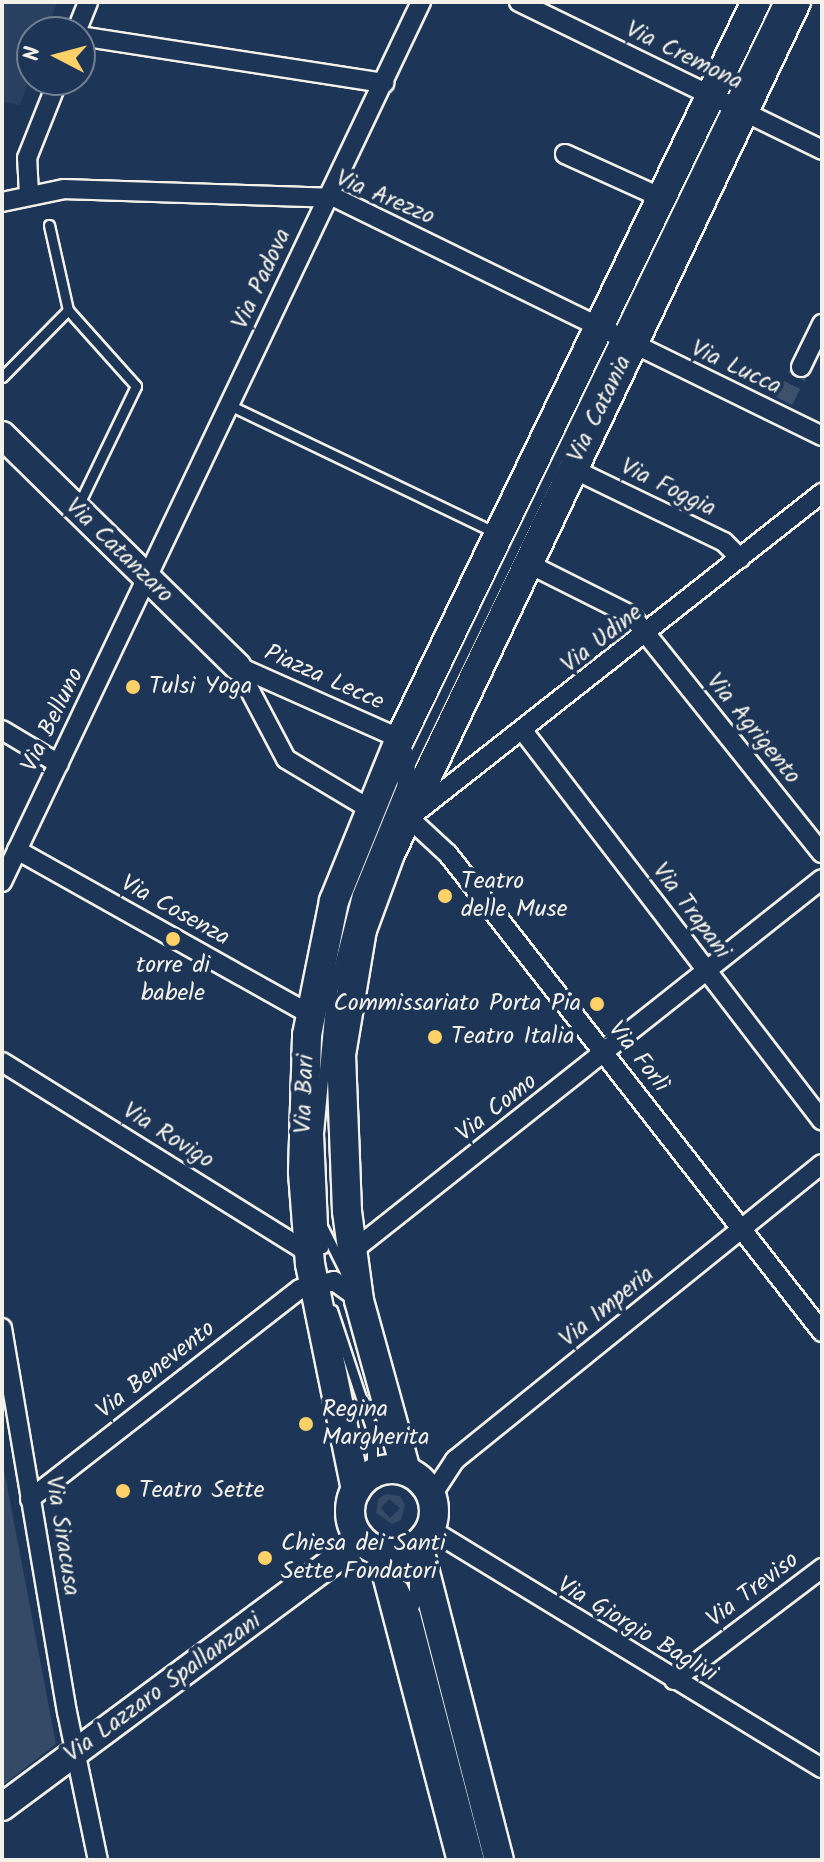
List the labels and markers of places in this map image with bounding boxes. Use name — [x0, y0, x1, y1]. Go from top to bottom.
place label: Tulsi Yoga — [149, 673, 252, 701]
marker: Tulsi Yoga — [124, 678, 142, 696]
place label: Teatro delle Muse — [461, 868, 567, 924]
marker: Teatro delle Muse — [436, 887, 454, 905]
marker: torre di babele — [164, 930, 182, 948]
place label: torre di babele — [136, 952, 210, 1008]
place label: Commissariato Porta Pia — [333, 990, 581, 1018]
marker: Commissariato Porta Pia — [588, 995, 606, 1013]
place label: Teatro Italia — [451, 1023, 574, 1051]
marker: Teatro Italia — [426, 1028, 444, 1046]
place label: Regina Margherita — [322, 1396, 429, 1452]
marker: Regina Margherita — [297, 1415, 315, 1433]
place label: Teatro Sette — [139, 1477, 265, 1505]
marker: Teatro Sette — [114, 1482, 132, 1500]
place label: Chiesa dei Santi Sette Fondatori — [281, 1530, 446, 1586]
marker: Chiesa dei Santi Sette Fondatori — [256, 1549, 274, 1567]

